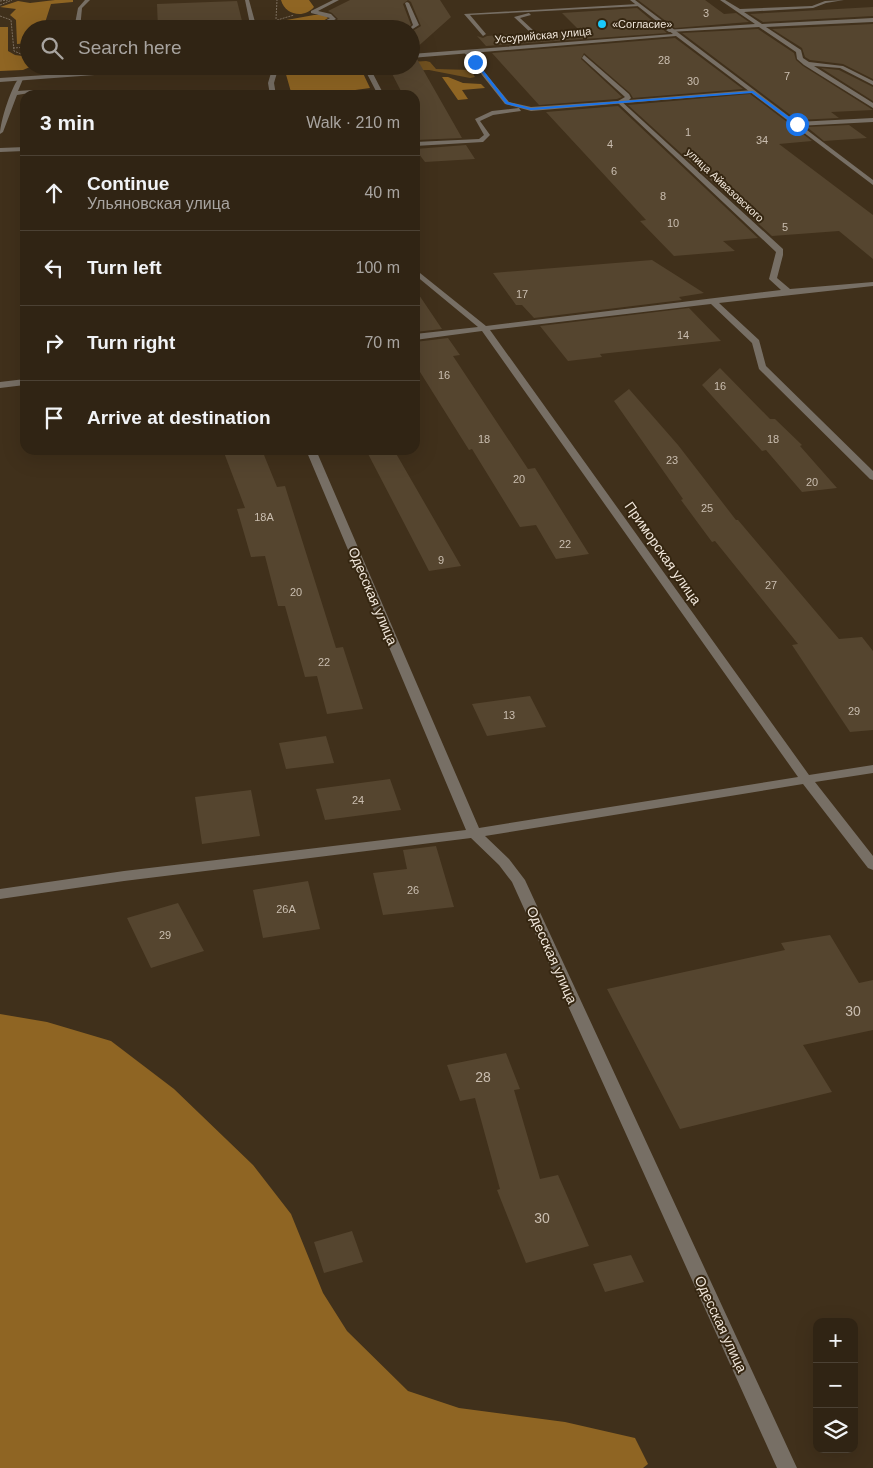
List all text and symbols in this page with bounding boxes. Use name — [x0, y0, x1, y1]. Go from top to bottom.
house number: 3 — [703, 7, 709, 19]
marker: «Согласие» — [596, 18, 608, 30]
place label: «Согласие» — [612, 18, 672, 30]
search box — [20, 20, 420, 75]
street label: Уссурийская улица — [494, 25, 593, 45]
icon: search — [38, 34, 66, 62]
text: Search here — [78, 37, 182, 58]
route end — [464, 51, 487, 74]
house number: 28 — [658, 54, 670, 66]
house number: 7 — [784, 70, 790, 82]
house number: 30 — [687, 75, 699, 87]
text: 3 min — [40, 111, 95, 134]
route start — [786, 113, 809, 136]
text: Walk · 210 m — [306, 114, 400, 131]
house number: 1 — [685, 126, 691, 138]
house number: 34 — [756, 134, 768, 146]
house number: 4 — [607, 138, 613, 150]
street label: улица Айвазовского — [684, 146, 766, 224]
house number: 6 — [611, 165, 617, 177]
text: Continue — [87, 173, 169, 194]
icon: ahead — [40, 179, 68, 207]
text: 40 m — [364, 184, 400, 201]
house number: 8 — [660, 190, 666, 202]
text: Ульяновская улица — [87, 195, 230, 212]
house number: 10 — [667, 217, 679, 229]
house number: 5 — [782, 221, 788, 233]
icon: left — [40, 254, 68, 282]
text: Turn left — [87, 257, 162, 278]
text: 100 m — [356, 259, 400, 276]
house number: 17 — [516, 288, 528, 300]
icon: right — [40, 329, 68, 357]
house number: 14 — [677, 329, 689, 341]
text: Turn right — [87, 332, 175, 353]
text: 70 m — [364, 334, 400, 351]
house number: 16 — [438, 369, 450, 381]
house number: 16 — [714, 380, 726, 392]
icon: arrive — [40, 404, 68, 432]
text: Arrive at destination — [87, 407, 271, 428]
house number: 18 — [478, 433, 490, 445]
house number: 18 — [767, 433, 779, 445]
house number: 23 — [666, 454, 678, 466]
house number: 20 — [513, 473, 525, 485]
house number: 20 — [806, 476, 818, 488]
street label: Приморская улица — [621, 498, 705, 608]
house number: 25 — [701, 502, 713, 514]
house number: 18А — [254, 511, 274, 523]
house number: 22 — [559, 538, 571, 550]
street label: Одесская улица — [345, 545, 401, 648]
house number: 9 — [438, 554, 444, 566]
house number: 27 — [765, 579, 777, 591]
house number: 20 — [290, 586, 302, 598]
house number: 22 — [318, 656, 330, 668]
house number: 29 — [848, 705, 860, 717]
house number: 13 — [503, 709, 515, 721]
house number: 24 — [352, 794, 364, 806]
house number: 26 — [407, 884, 419, 896]
house number: 26А — [276, 903, 296, 915]
street label: Одесская улица — [523, 904, 581, 1006]
house number: 29 — [159, 929, 171, 941]
house number: 30 — [845, 1003, 861, 1019]
house number: 28 — [475, 1069, 491, 1085]
house number: 30 — [534, 1210, 550, 1226]
street label: Одесская улица — [692, 1273, 750, 1375]
map controls — [813, 1318, 858, 1453]
button: + — [813, 1318, 858, 1363]
button: − — [813, 1363, 858, 1408]
button: layers — [813, 1408, 858, 1453]

